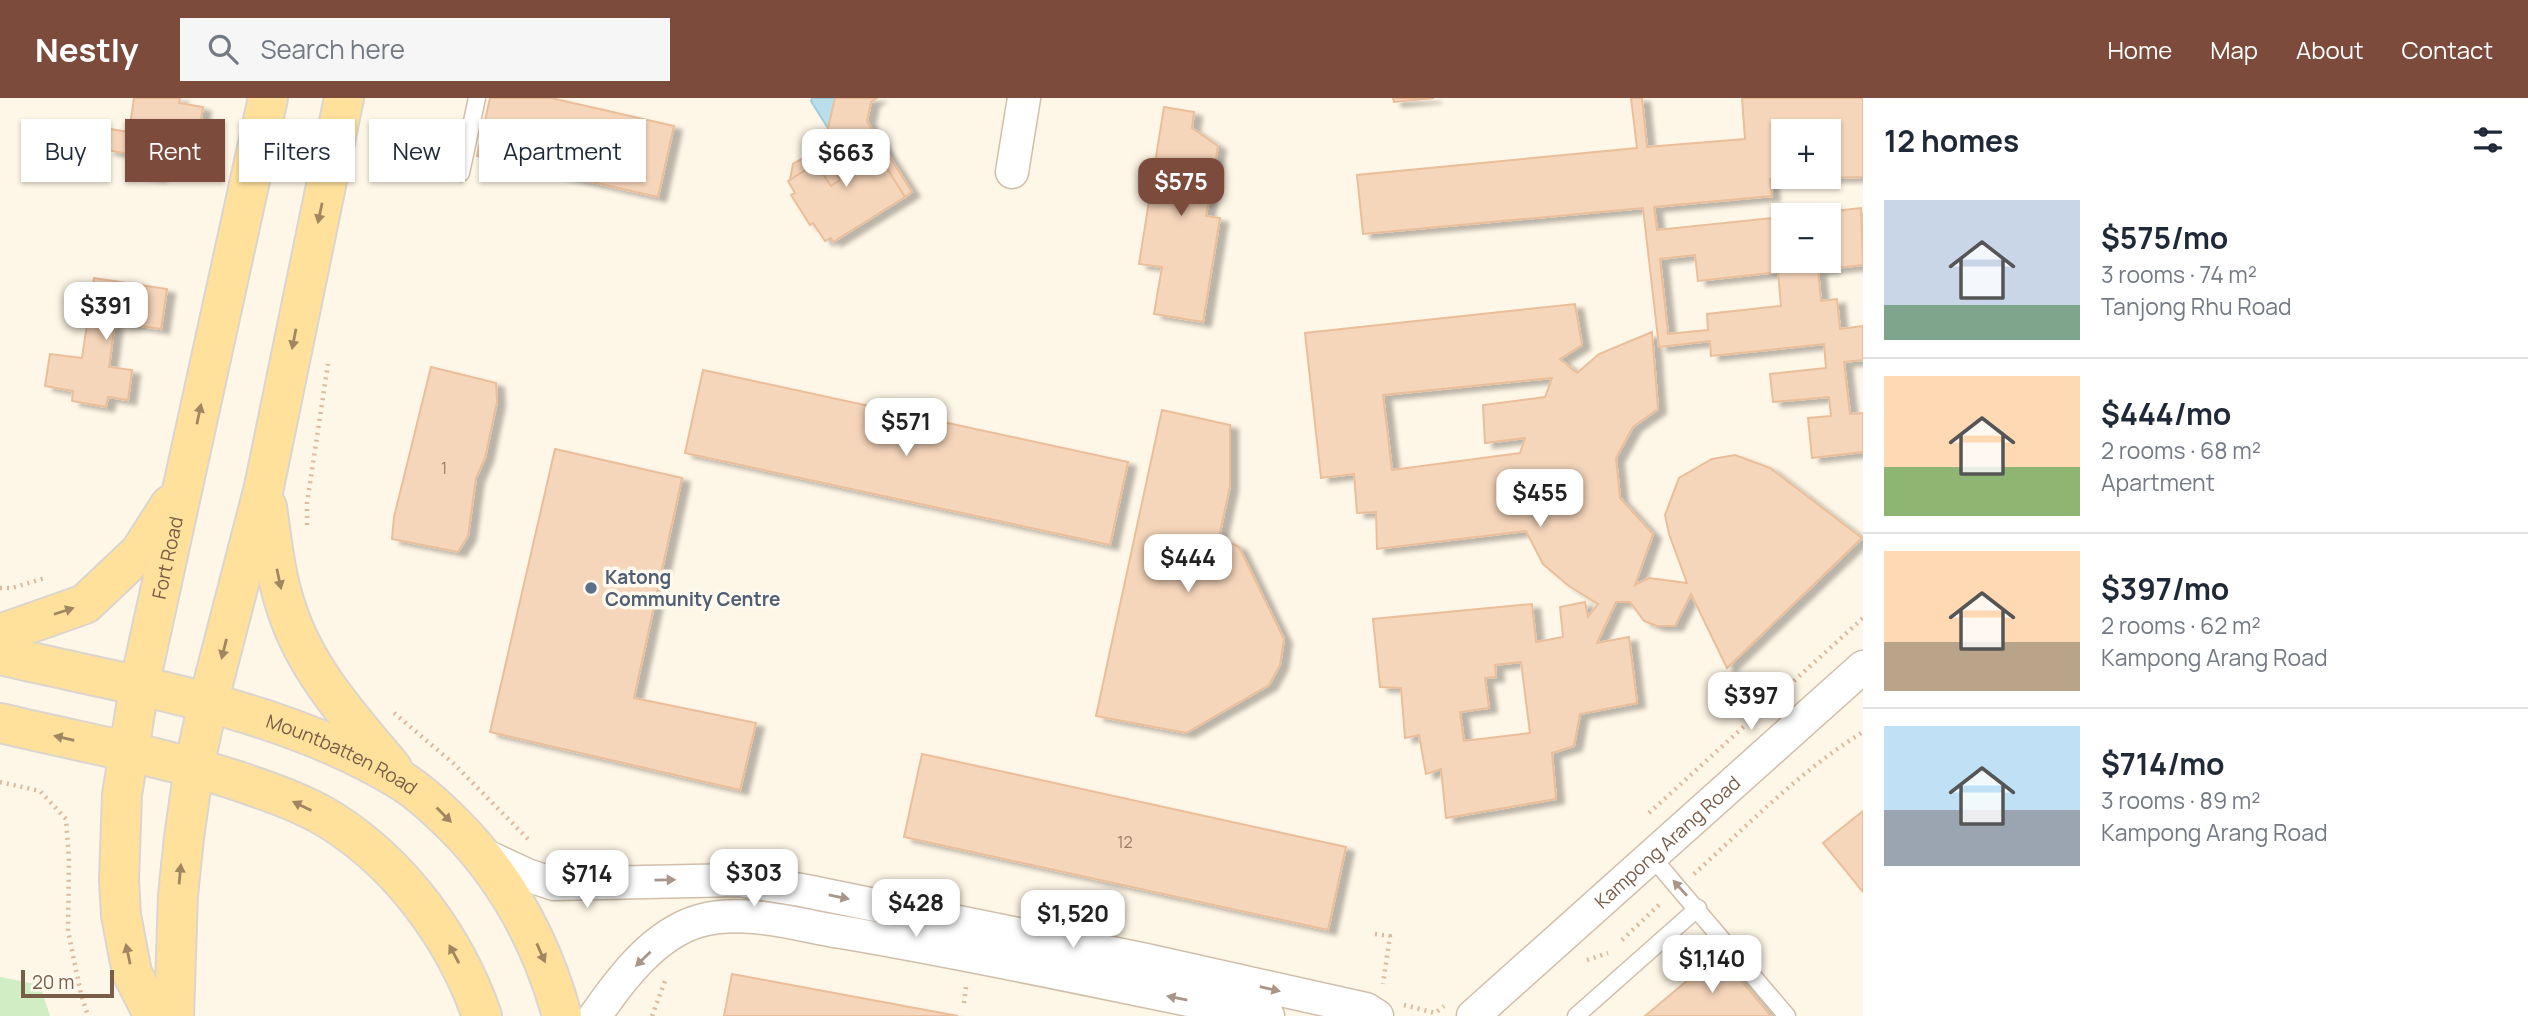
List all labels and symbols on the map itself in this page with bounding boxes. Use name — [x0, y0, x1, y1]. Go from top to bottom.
pin: $663 — [805, 130, 887, 189]
pin: $575 — [1140, 158, 1222, 218]
one-way arrow — [314, 202, 325, 224]
pin: $391 — [65, 282, 147, 342]
one-way arrow — [288, 328, 299, 350]
pin: $571 — [865, 398, 947, 458]
one-way arrow — [194, 403, 205, 425]
house number: 1 — [441, 457, 447, 479]
pin: $455 — [1499, 470, 1581, 529]
street label: Fort Road — [146, 514, 189, 602]
pin: $444 — [1147, 534, 1229, 594]
place label: Katong Community Centre — [605, 564, 781, 612]
one-way arrow — [273, 568, 284, 590]
marker: Katong Community Centre — [583, 580, 599, 596]
one-way arrow — [54, 605, 75, 616]
one-way arrow — [218, 638, 229, 660]
pin: $397 — [1710, 672, 1792, 732]
street label: Mountbatten Road — [263, 708, 423, 801]
one-way arrow — [53, 732, 75, 743]
street label: Kampong Arang Road — [1589, 770, 1746, 914]
one-way arrow — [292, 800, 312, 811]
one-way arrow — [436, 807, 452, 823]
house number: 12 — [1117, 831, 1133, 853]
pin: $714 — [546, 850, 628, 910]
pin: $303 — [713, 850, 795, 909]
one-way arrow — [175, 863, 186, 885]
one-way arrow — [654, 875, 676, 886]
pin: $428 — [875, 880, 957, 939]
one-way arrow — [1673, 880, 1688, 897]
pin: $1,520 — [1016, 890, 1130, 950]
one-way arrow — [828, 892, 850, 903]
pin: $1,140 — [1655, 936, 1769, 995]
one-way arrow — [122, 943, 133, 965]
one-way arrow — [535, 943, 547, 963]
one-way arrow — [448, 944, 459, 964]
one-way arrow — [635, 950, 652, 966]
scale bar — [21, 967, 114, 999]
one-way arrow — [1259, 984, 1281, 995]
one-way arrow — [1166, 992, 1188, 1003]

